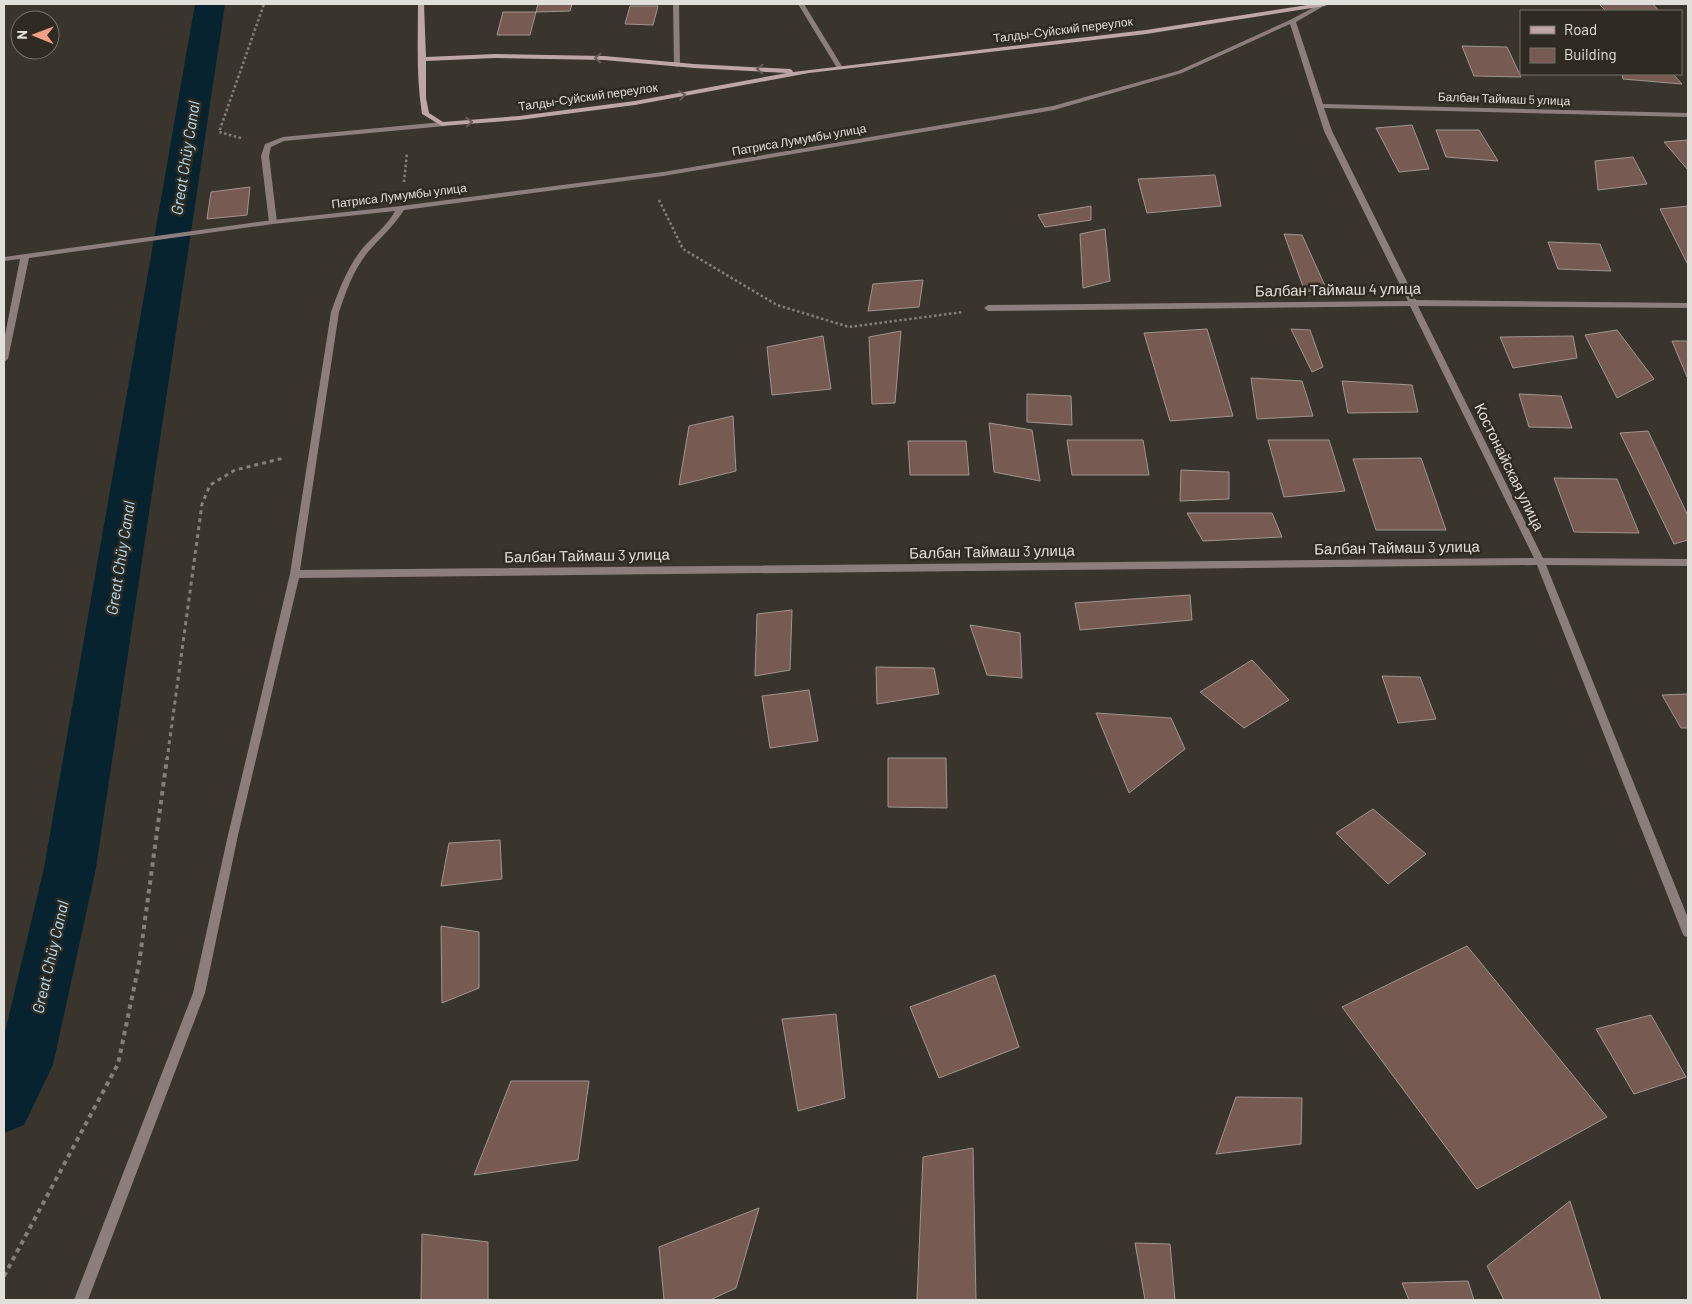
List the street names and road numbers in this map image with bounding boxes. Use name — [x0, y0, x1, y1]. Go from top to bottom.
street label: Талды-Суйский переулок — [992, 13, 1134, 46]
street label: Талды-Суйский переулок — [517, 79, 659, 114]
street label: Балбан Таймаш 5 улица — [1438, 89, 1571, 108]
street label: Патриса Лумумбы улица — [731, 120, 868, 159]
street label: Патриса Лумумбы улица — [330, 180, 468, 211]
street label: Балбан Таймаш 4 улица — [1255, 279, 1422, 299]
street label: Костонайская улица — [1471, 400, 1549, 534]
street label: Балбан Таймаш 3 улица — [1314, 537, 1481, 557]
street label: Балбан Таймаш 3 улица — [909, 541, 1076, 561]
street label: Балбан Таймаш 3 улица — [504, 545, 671, 565]

